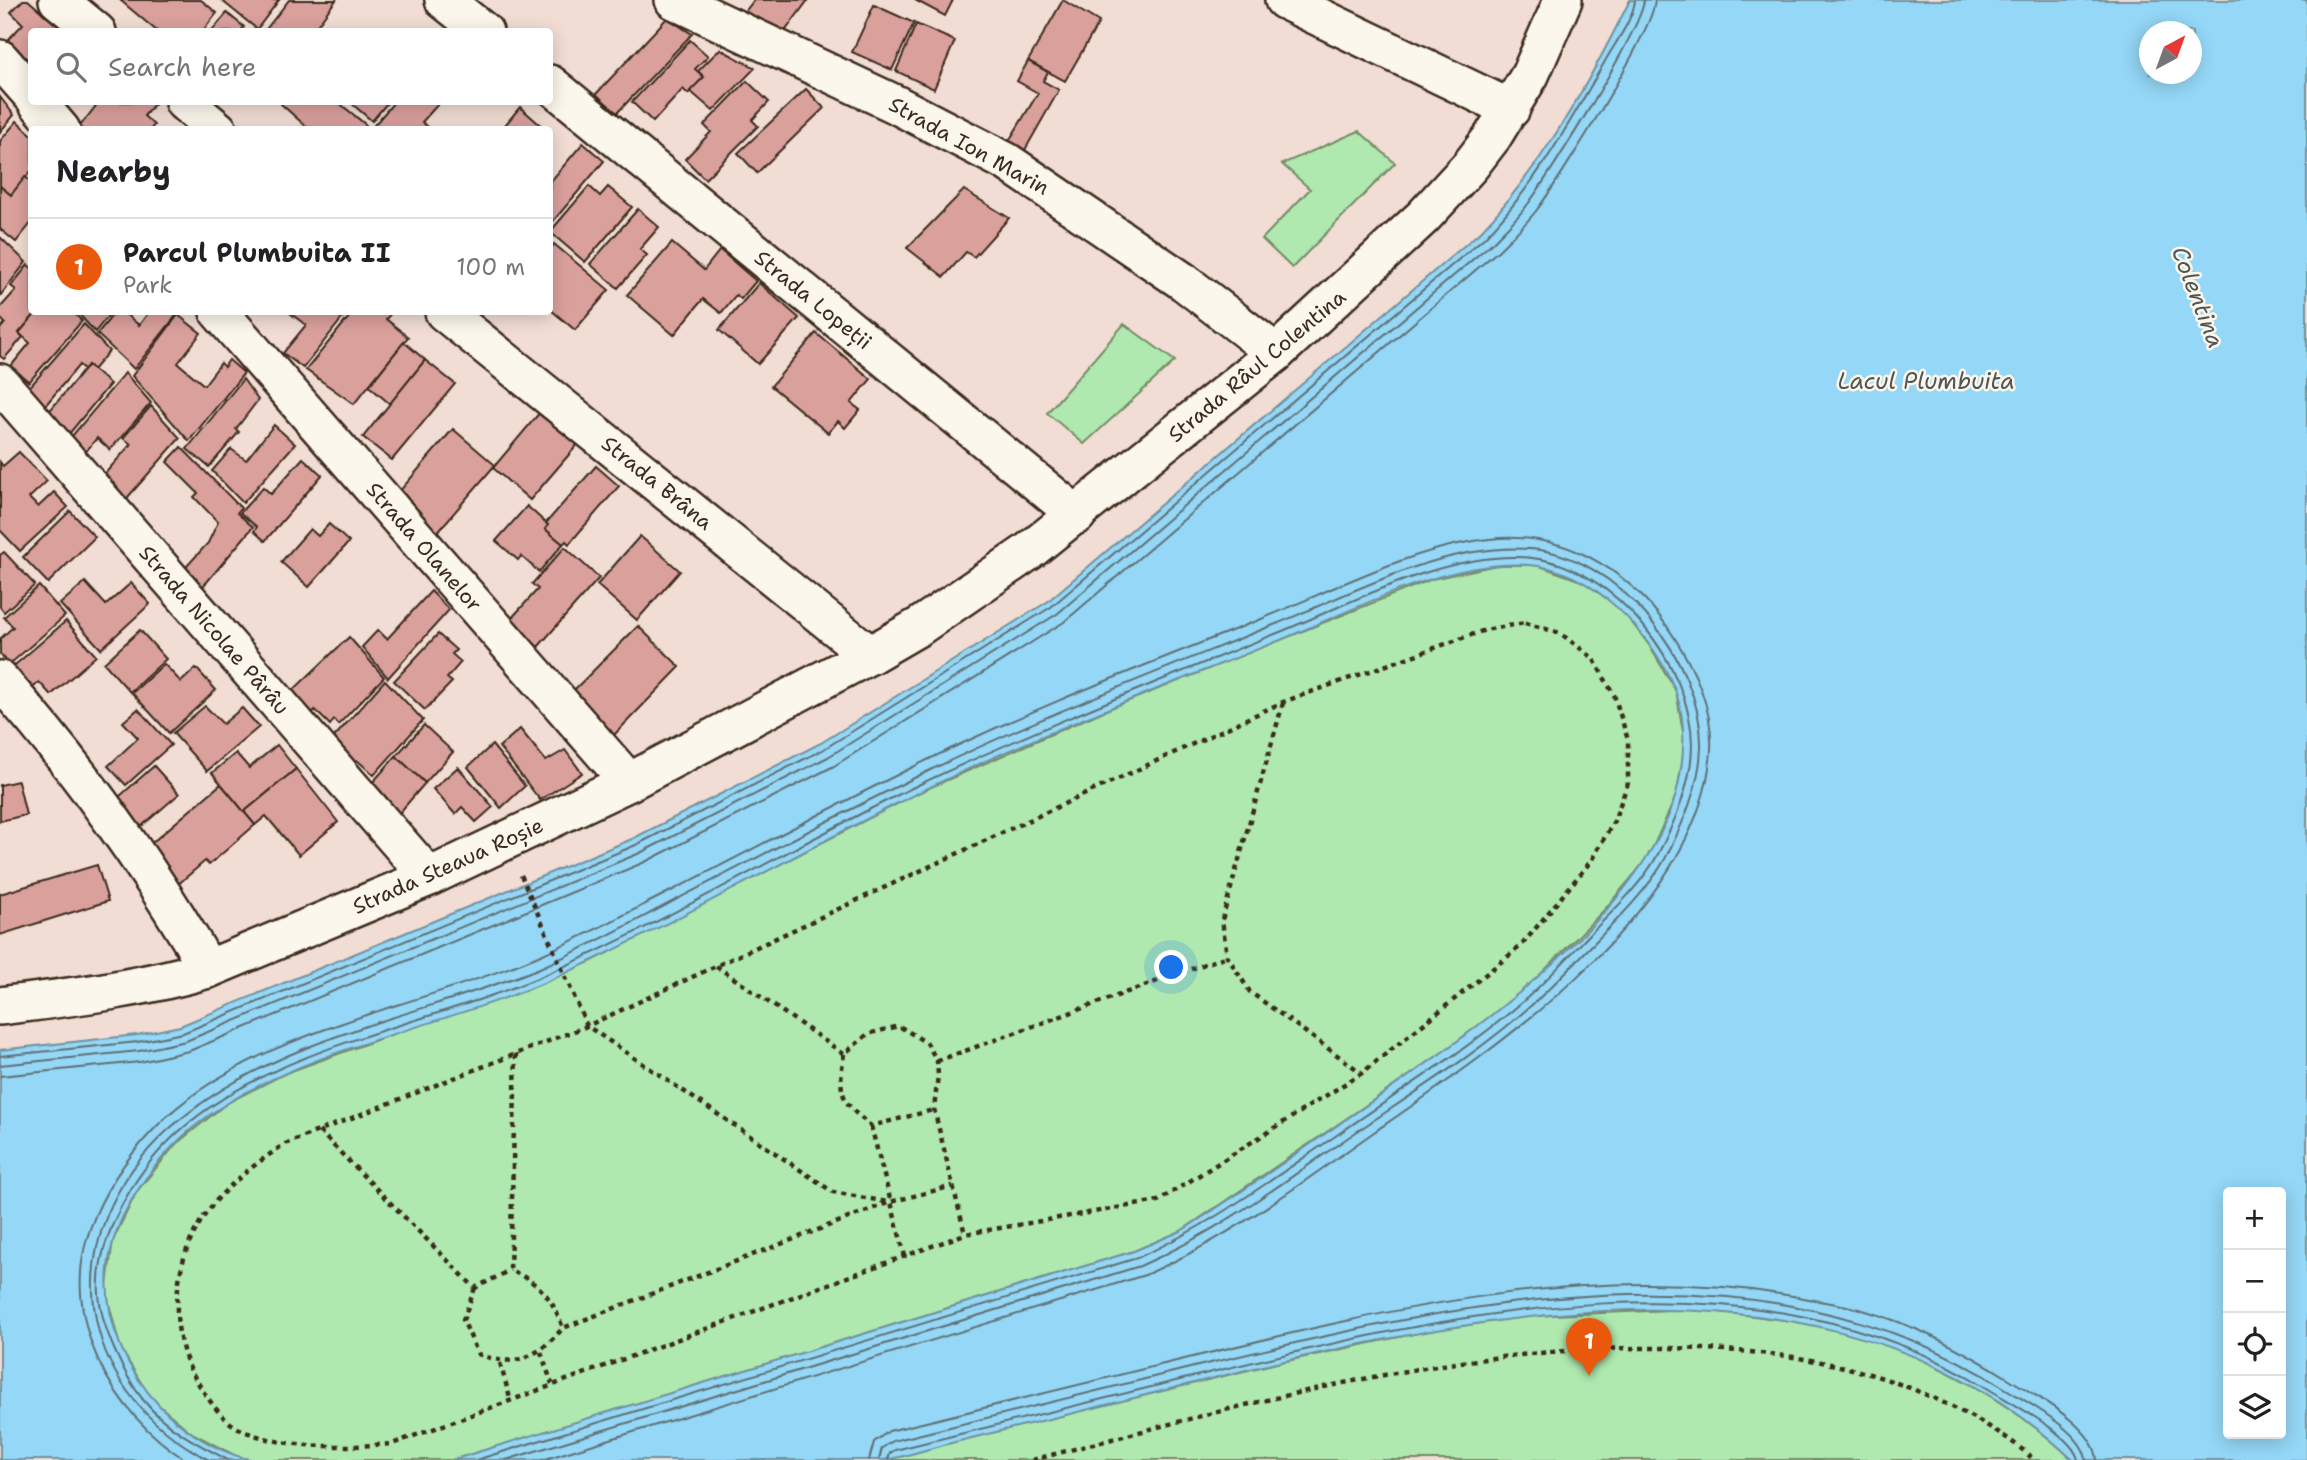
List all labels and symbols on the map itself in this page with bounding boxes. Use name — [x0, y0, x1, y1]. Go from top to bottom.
north arrow — [2139, 21, 2202, 84]
street label: Strada Ion Marin — [884, 90, 1054, 202]
water label: Colentina — [2165, 242, 2231, 352]
street label: Strada Lopeții — [749, 244, 877, 356]
street label: Strada Râul Colentina — [1162, 283, 1352, 449]
water label: Lacul Plumbuita — [1837, 366, 2015, 396]
street label: Strada Brâna — [596, 430, 718, 536]
street label: Strada Olanelor — [360, 476, 488, 618]
street label: Strada Nicolae Pârâu — [133, 539, 295, 721]
street label: Strada Steaua Roșie — [348, 811, 548, 922]
your location — [1154, 950, 1188, 984]
pin: 1 — [1566, 1318, 1612, 1376]

